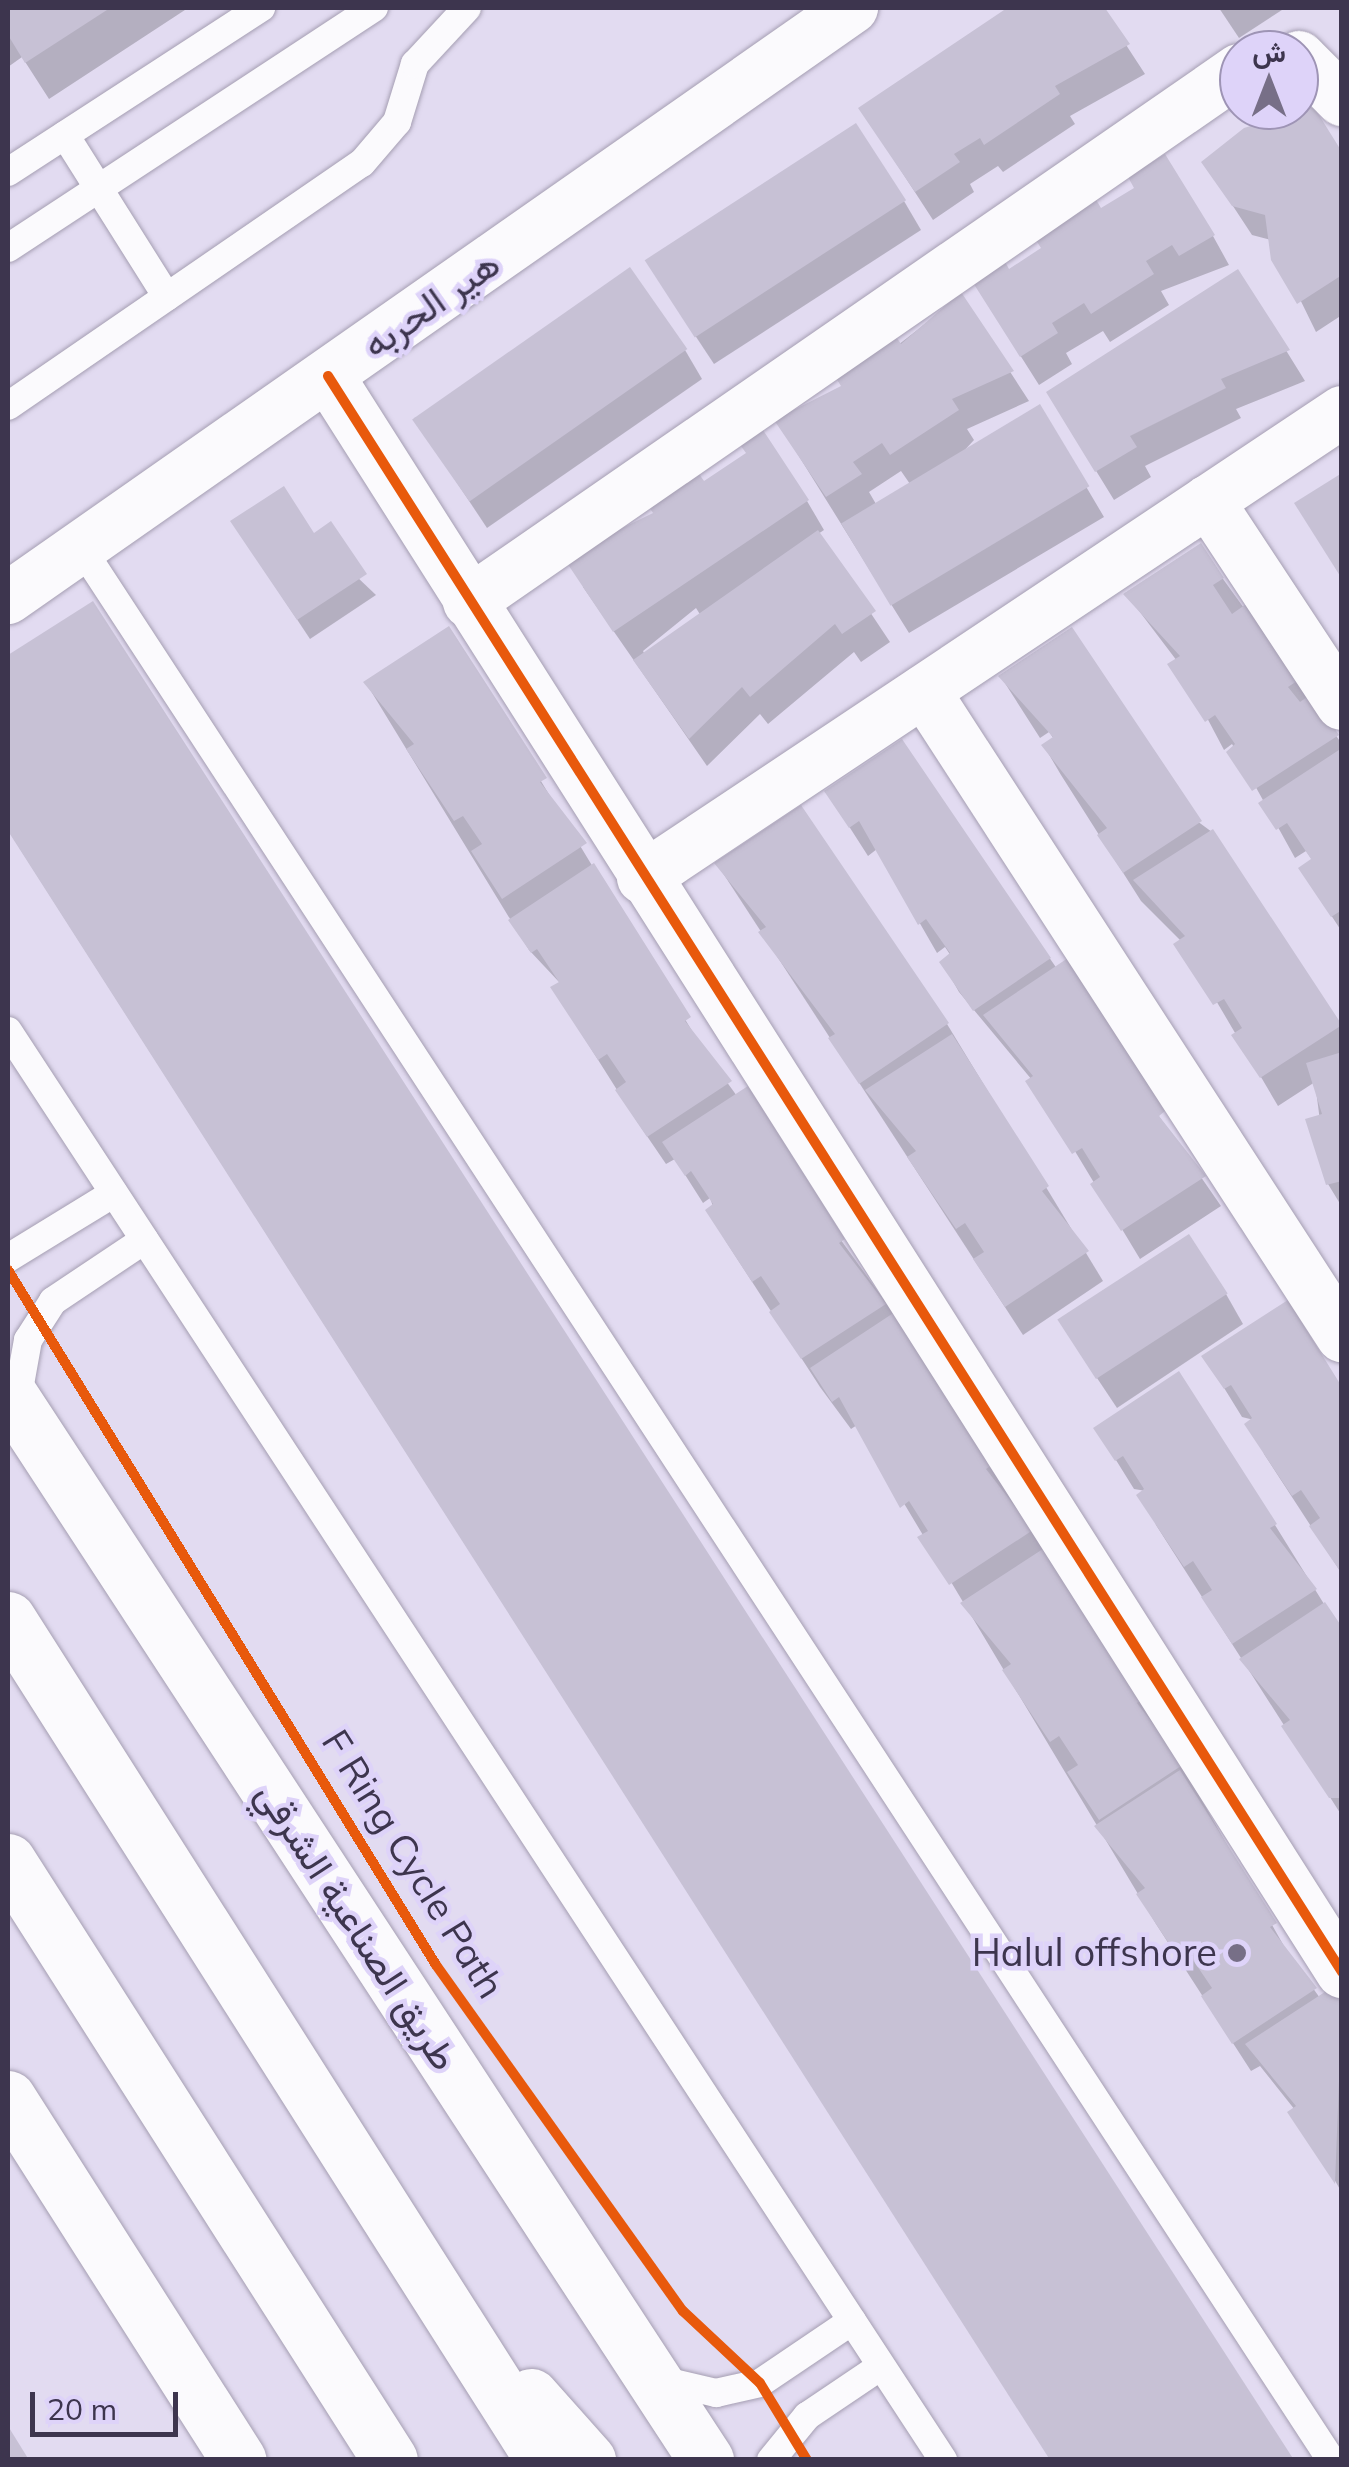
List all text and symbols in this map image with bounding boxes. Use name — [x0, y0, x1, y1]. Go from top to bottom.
north arrow — [1219, 30, 1319, 130]
text: ش — [1252, 34, 1286, 69]
street label: هير الحربه — [354, 240, 508, 368]
street label: F Ring Cycle Path — [312, 1722, 514, 2006]
street label: طريق الصناعية الشرقي — [247, 1773, 467, 2079]
place label: Halul offshore — [972, 1930, 1217, 1976]
marker: Halul offshore — [1226, 1942, 1248, 1964]
scale bar — [35, 2372, 182, 2434]
text: 20 m — [47, 2390, 117, 2428]

